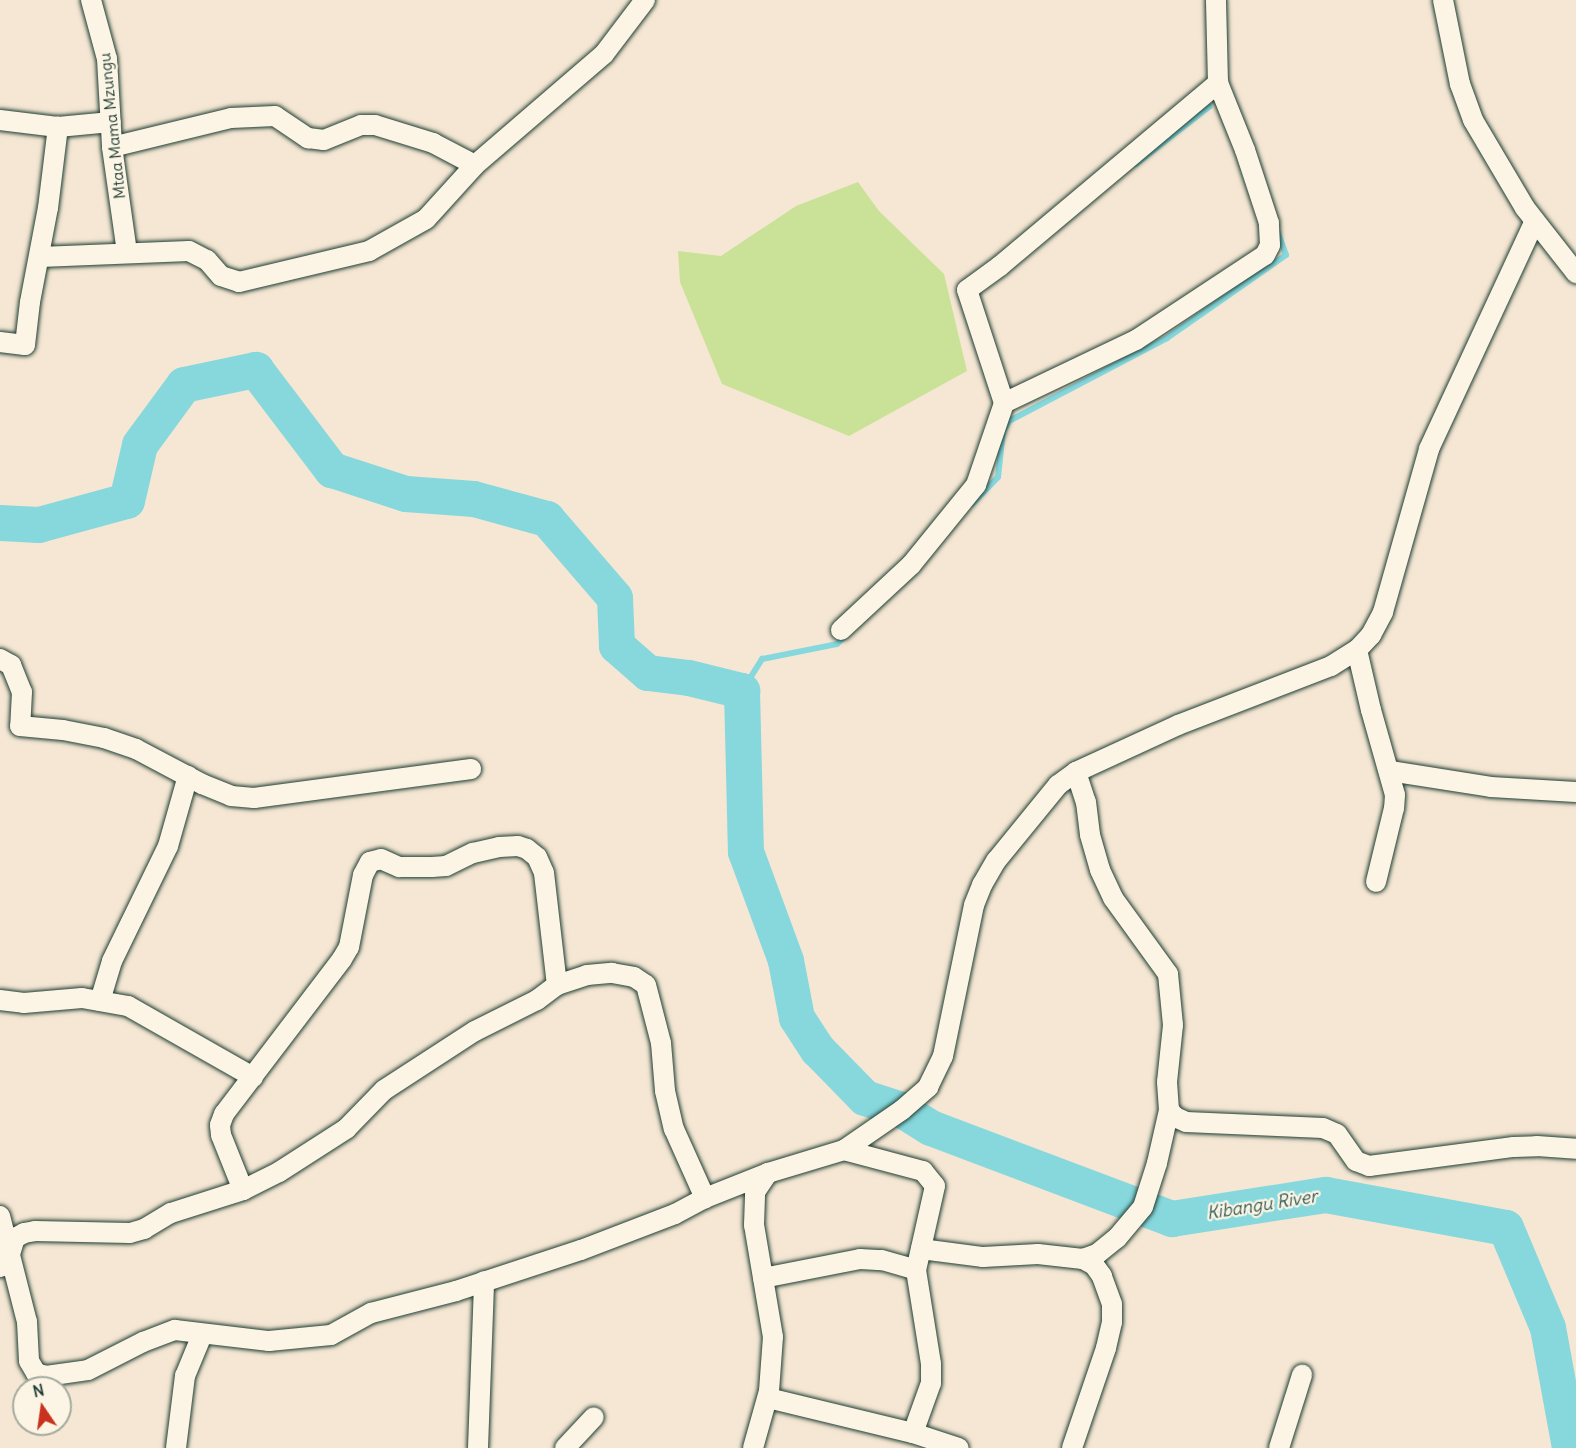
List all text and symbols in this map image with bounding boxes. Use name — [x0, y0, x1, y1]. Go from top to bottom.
street label: Mtaa Mama Mzungu — [95, 52, 129, 200]
water label: Kibangu River — [1205, 1186, 1319, 1224]
north arrow — [12, 1376, 72, 1436]
text: N — [31, 1379, 46, 1401]

